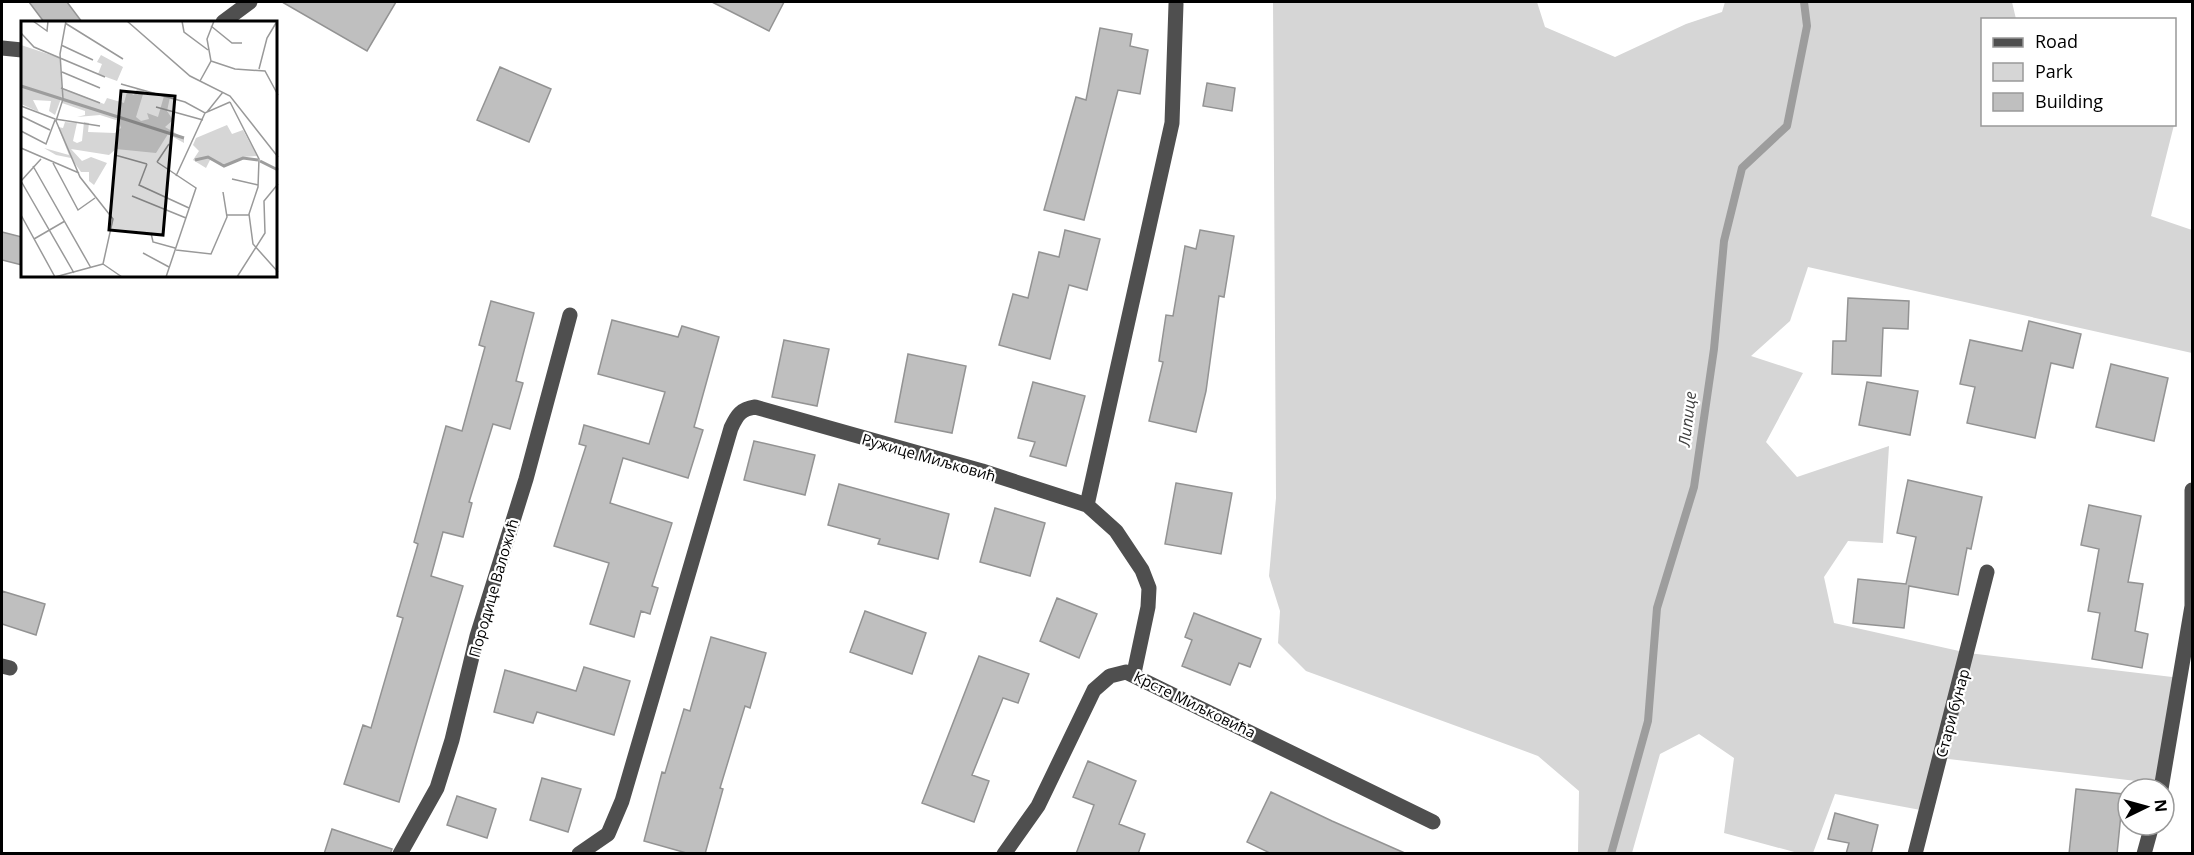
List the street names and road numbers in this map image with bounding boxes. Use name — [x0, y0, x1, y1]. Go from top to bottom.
street label: Ружице Миљковић — [860, 428, 998, 486]
street label: Породице Валожић — [464, 516, 522, 660]
street label: Крсте Миљковића — [1131, 666, 1259, 742]
street label: Стари бунар — [1931, 667, 1973, 759]

